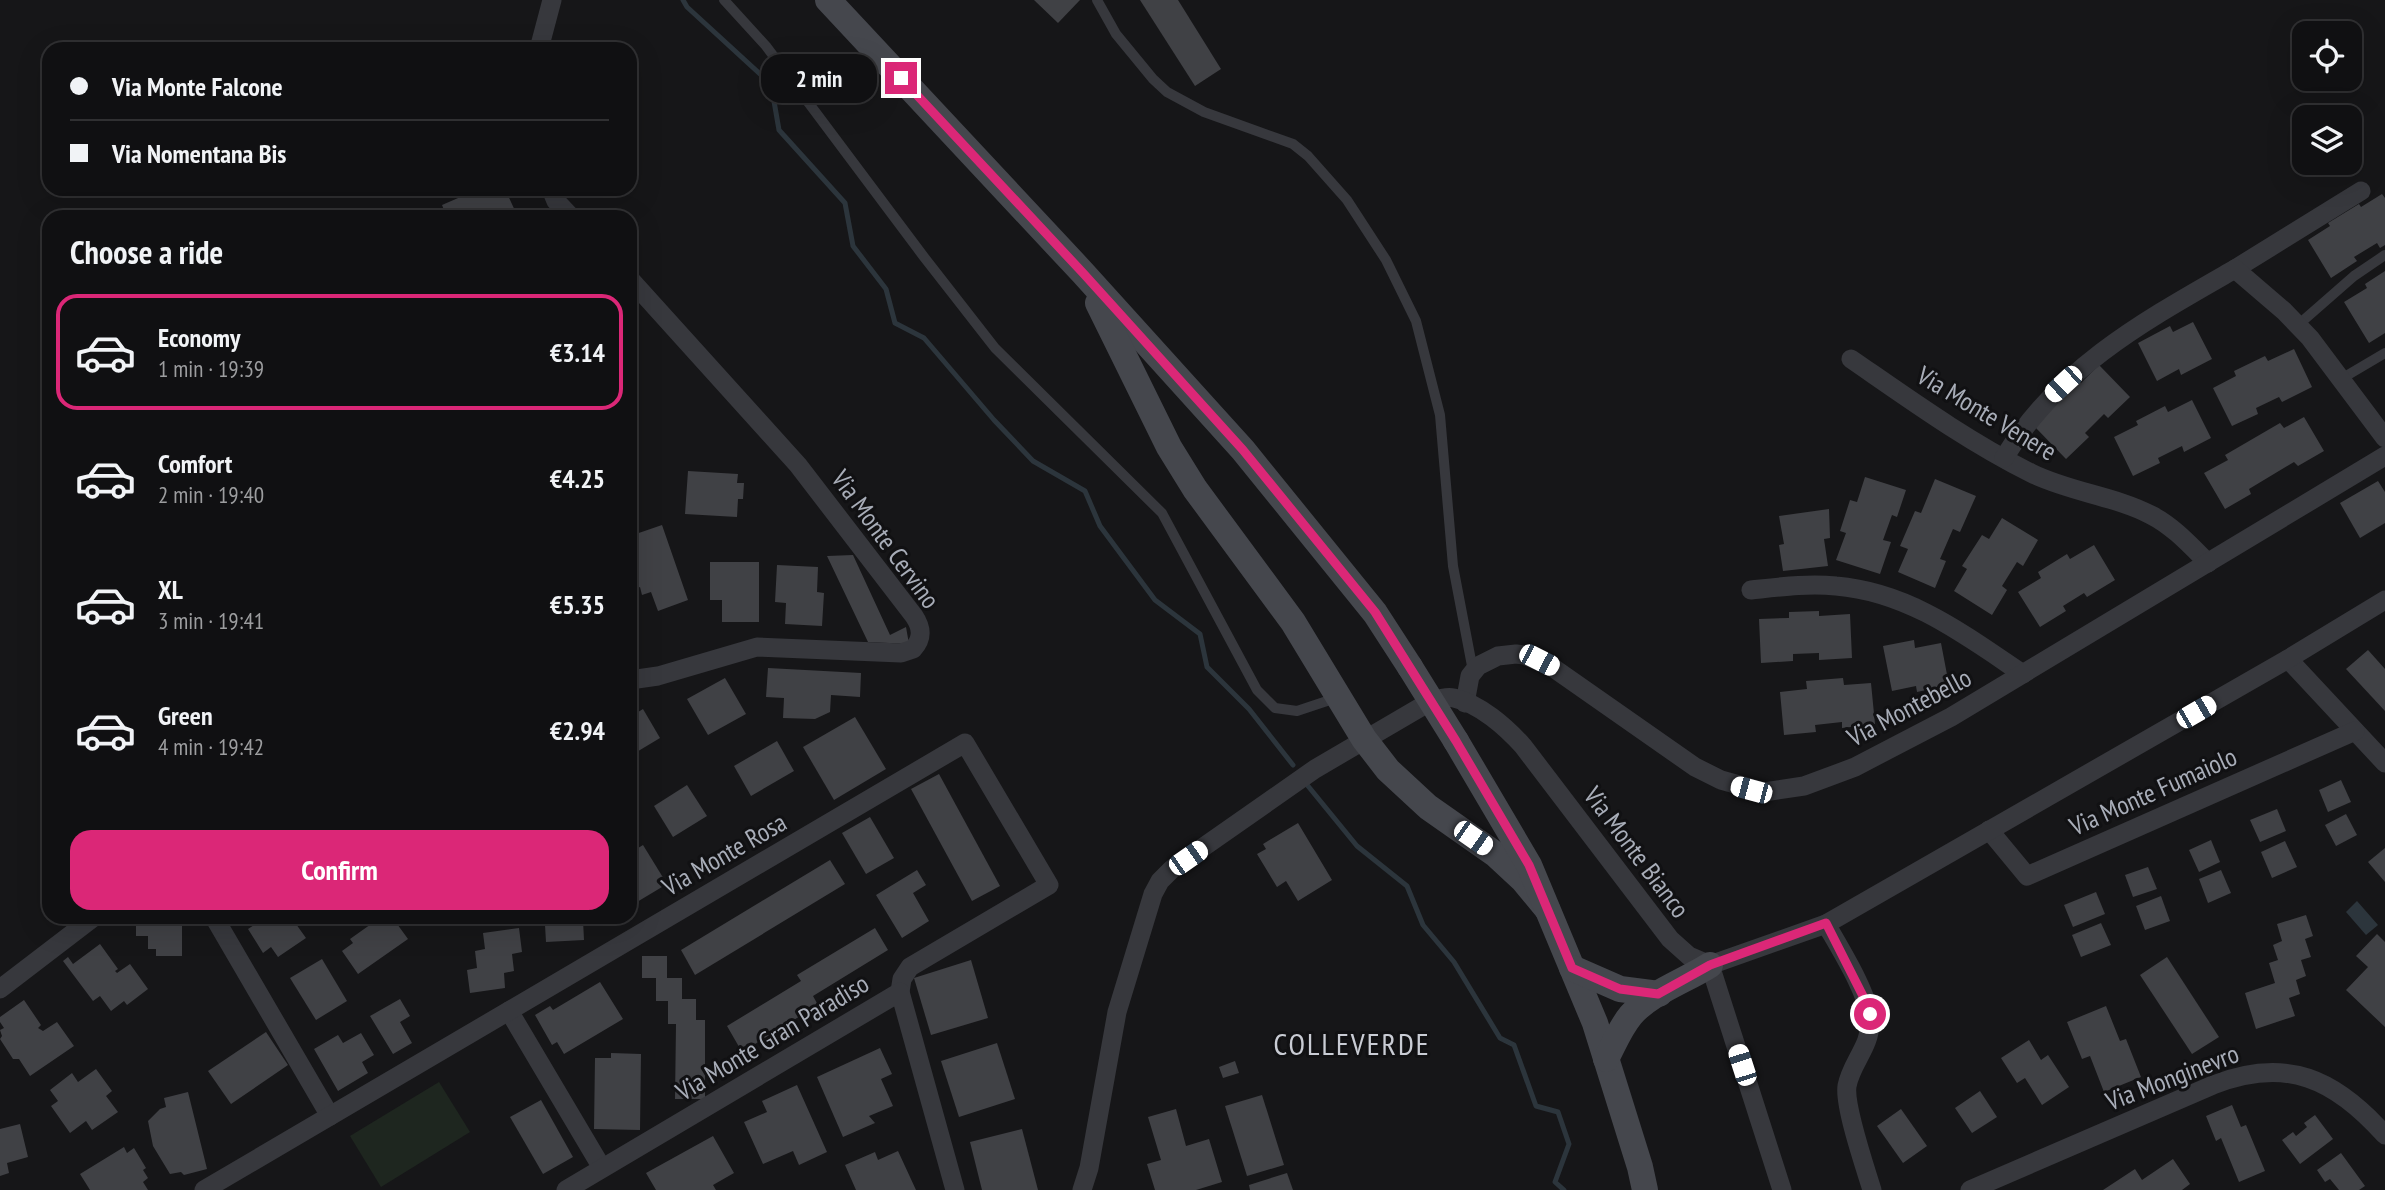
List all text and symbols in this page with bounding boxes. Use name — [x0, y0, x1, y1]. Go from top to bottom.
map controls — [2292, 21, 2362, 175]
button: locate — [2292, 21, 2362, 91]
callout: 2 min — [761, 54, 876, 102]
route end — [885, 62, 917, 94]
text: 2 min — [796, 64, 842, 93]
text: Via Monte Falcone — [112, 70, 283, 103]
button: layers — [2292, 105, 2362, 175]
text: Via Nomentana Bis — [112, 137, 286, 170]
text: Choose a ride — [70, 231, 223, 273]
icon: car — [74, 321, 137, 384]
text: Economy — [158, 321, 240, 354]
text: €3.14 — [550, 336, 605, 369]
text: 1 min · 19:39 — [158, 354, 264, 383]
street label: Via Monte Venere — [1910, 358, 2063, 468]
car — [2041, 362, 2086, 406]
icon: car — [74, 447, 137, 510]
text: Comfort — [158, 447, 232, 480]
text: €4.25 — [550, 462, 605, 495]
street label: Via Monte Cervino — [824, 462, 947, 615]
text: 2 min · 19:40 — [158, 480, 264, 509]
icon: car — [74, 573, 137, 636]
text: XL — [158, 573, 183, 606]
text: €5.35 — [550, 588, 605, 621]
text: 3 min · 19:41 — [158, 606, 264, 635]
car — [1516, 641, 1563, 679]
street label: Via Montebello — [1840, 661, 1977, 754]
car — [2173, 692, 2220, 732]
icon: car — [74, 699, 137, 762]
text: Green — [158, 699, 213, 732]
text: €2.94 — [550, 714, 605, 747]
text: 4 min · 19:42 — [158, 732, 264, 761]
street label: Via Monte Fumaiolo — [2063, 739, 2242, 843]
car — [1728, 774, 1775, 806]
street label: Via Monte Bianco — [1576, 779, 1697, 924]
street label: Via Monte Rosa — [655, 805, 792, 903]
car — [1450, 817, 1497, 859]
button: Confirm — [70, 830, 609, 910]
car — [1165, 837, 1212, 879]
street label: Via Monte Gran Paradiso — [669, 966, 874, 1108]
route start — [1854, 998, 1886, 1030]
district label: COLLEVERDE — [1273, 1024, 1431, 1063]
street label: Via Monginevro — [2100, 1037, 2243, 1118]
car — [1726, 1042, 1759, 1088]

